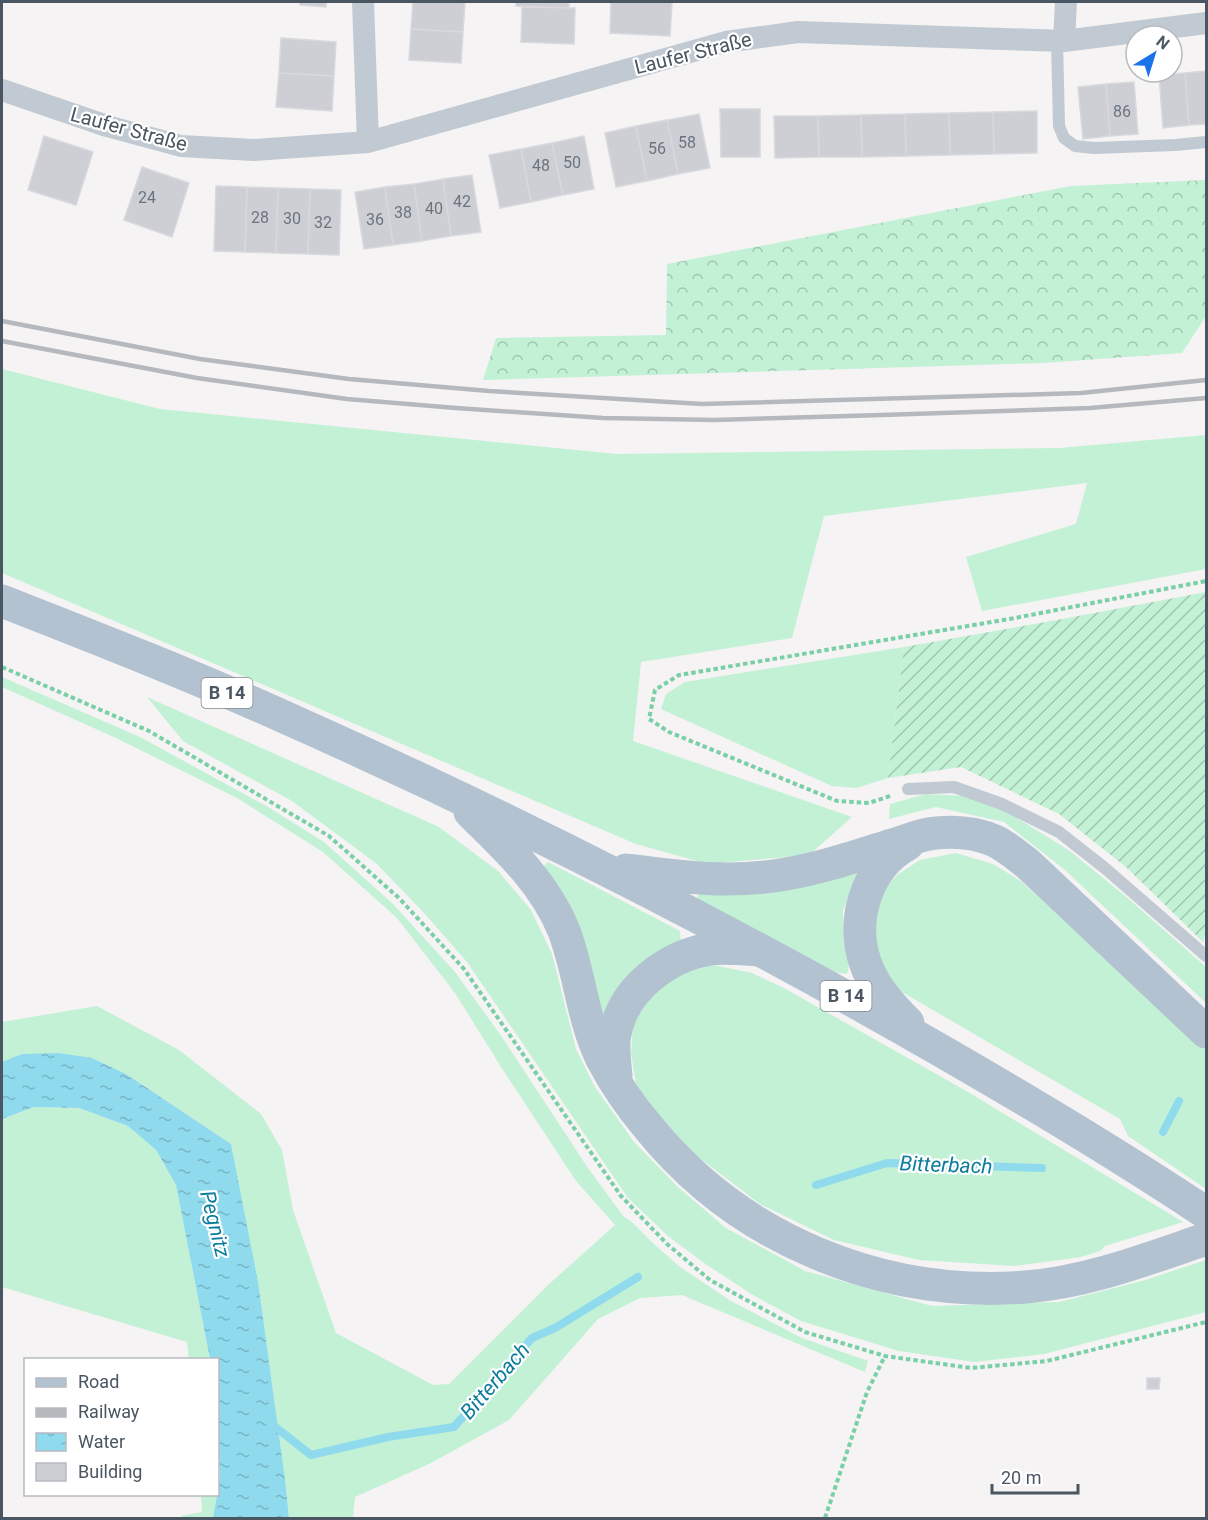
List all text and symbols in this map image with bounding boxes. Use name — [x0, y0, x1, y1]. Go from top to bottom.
north arrow — [1124, 24, 1184, 84]
street label: Laufer Straße — [632, 27, 754, 79]
text: N — [1153, 32, 1173, 54]
street label: Laufer Straße — [68, 102, 190, 156]
house number: 86 — [1113, 102, 1131, 121]
house number: 58 — [678, 133, 696, 152]
house number: 56 — [648, 139, 666, 158]
house number: 50 — [563, 153, 581, 172]
house number: 48 — [532, 156, 550, 175]
house number: 24 — [138, 188, 156, 207]
house number: 42 — [453, 192, 471, 211]
house number: 40 — [425, 199, 443, 218]
house number: 38 — [394, 203, 412, 222]
house number: 28 — [251, 208, 269, 227]
house number: 30 — [283, 209, 301, 228]
house number: 36 — [366, 210, 384, 229]
house number: 32 — [314, 213, 332, 232]
road number: B 14 — [202, 678, 252, 708]
road number: B 14 — [820, 981, 872, 1011]
water label: Bitterbach — [899, 1151, 993, 1179]
water label: Pegnitz — [195, 1188, 235, 1260]
water label: Bitterbach — [455, 1338, 535, 1424]
legend — [24, 1358, 219, 1496]
text: Road — [78, 1371, 119, 1392]
text: Railway — [78, 1401, 140, 1422]
text: Water — [78, 1431, 125, 1452]
scale bar — [992, 1457, 1078, 1495]
text: Building — [78, 1461, 142, 1482]
text: 20 m — [1001, 1467, 1041, 1488]

